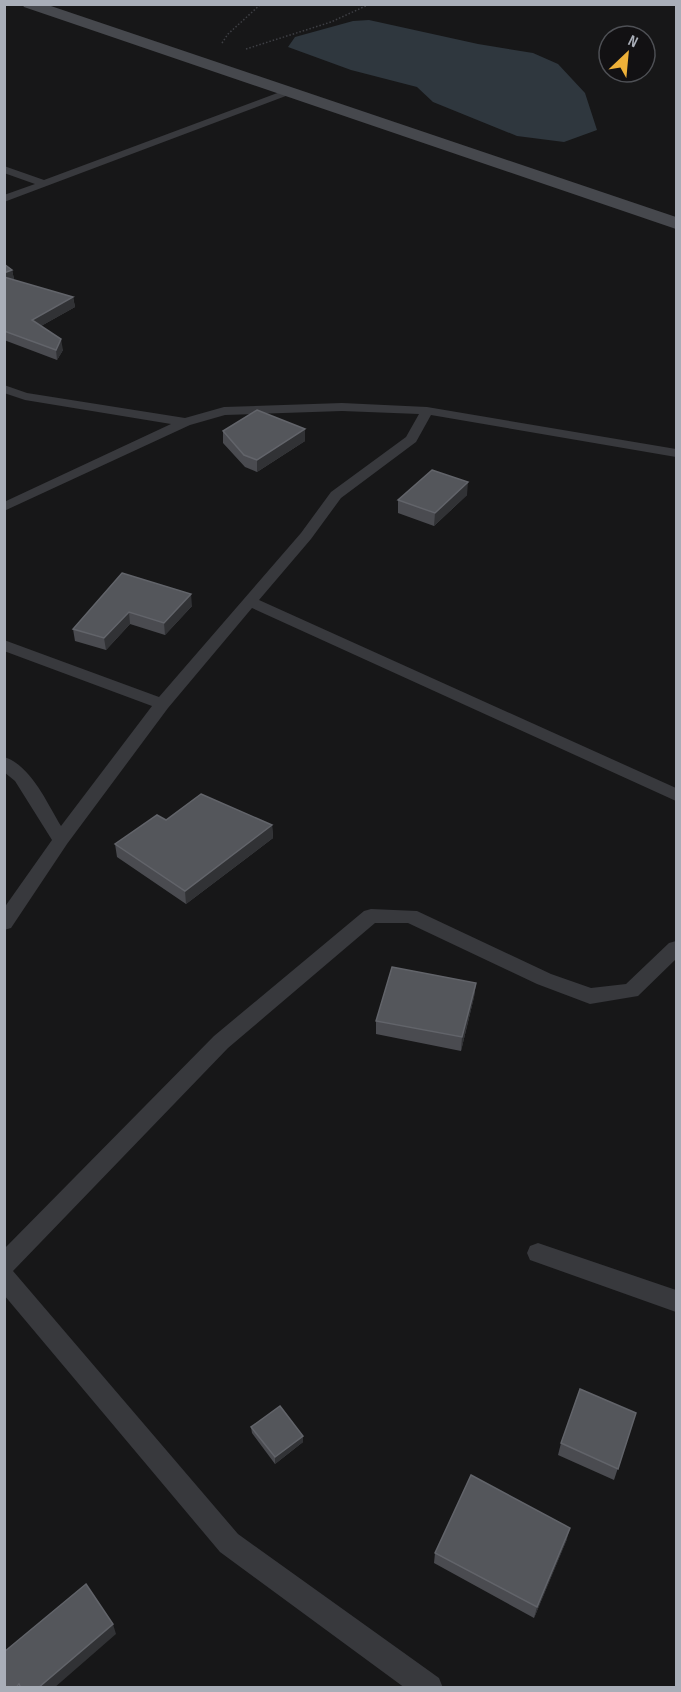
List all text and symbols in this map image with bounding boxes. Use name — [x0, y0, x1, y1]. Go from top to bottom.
north arrow — [597, 24, 657, 84]
text: N — [625, 31, 641, 52]

